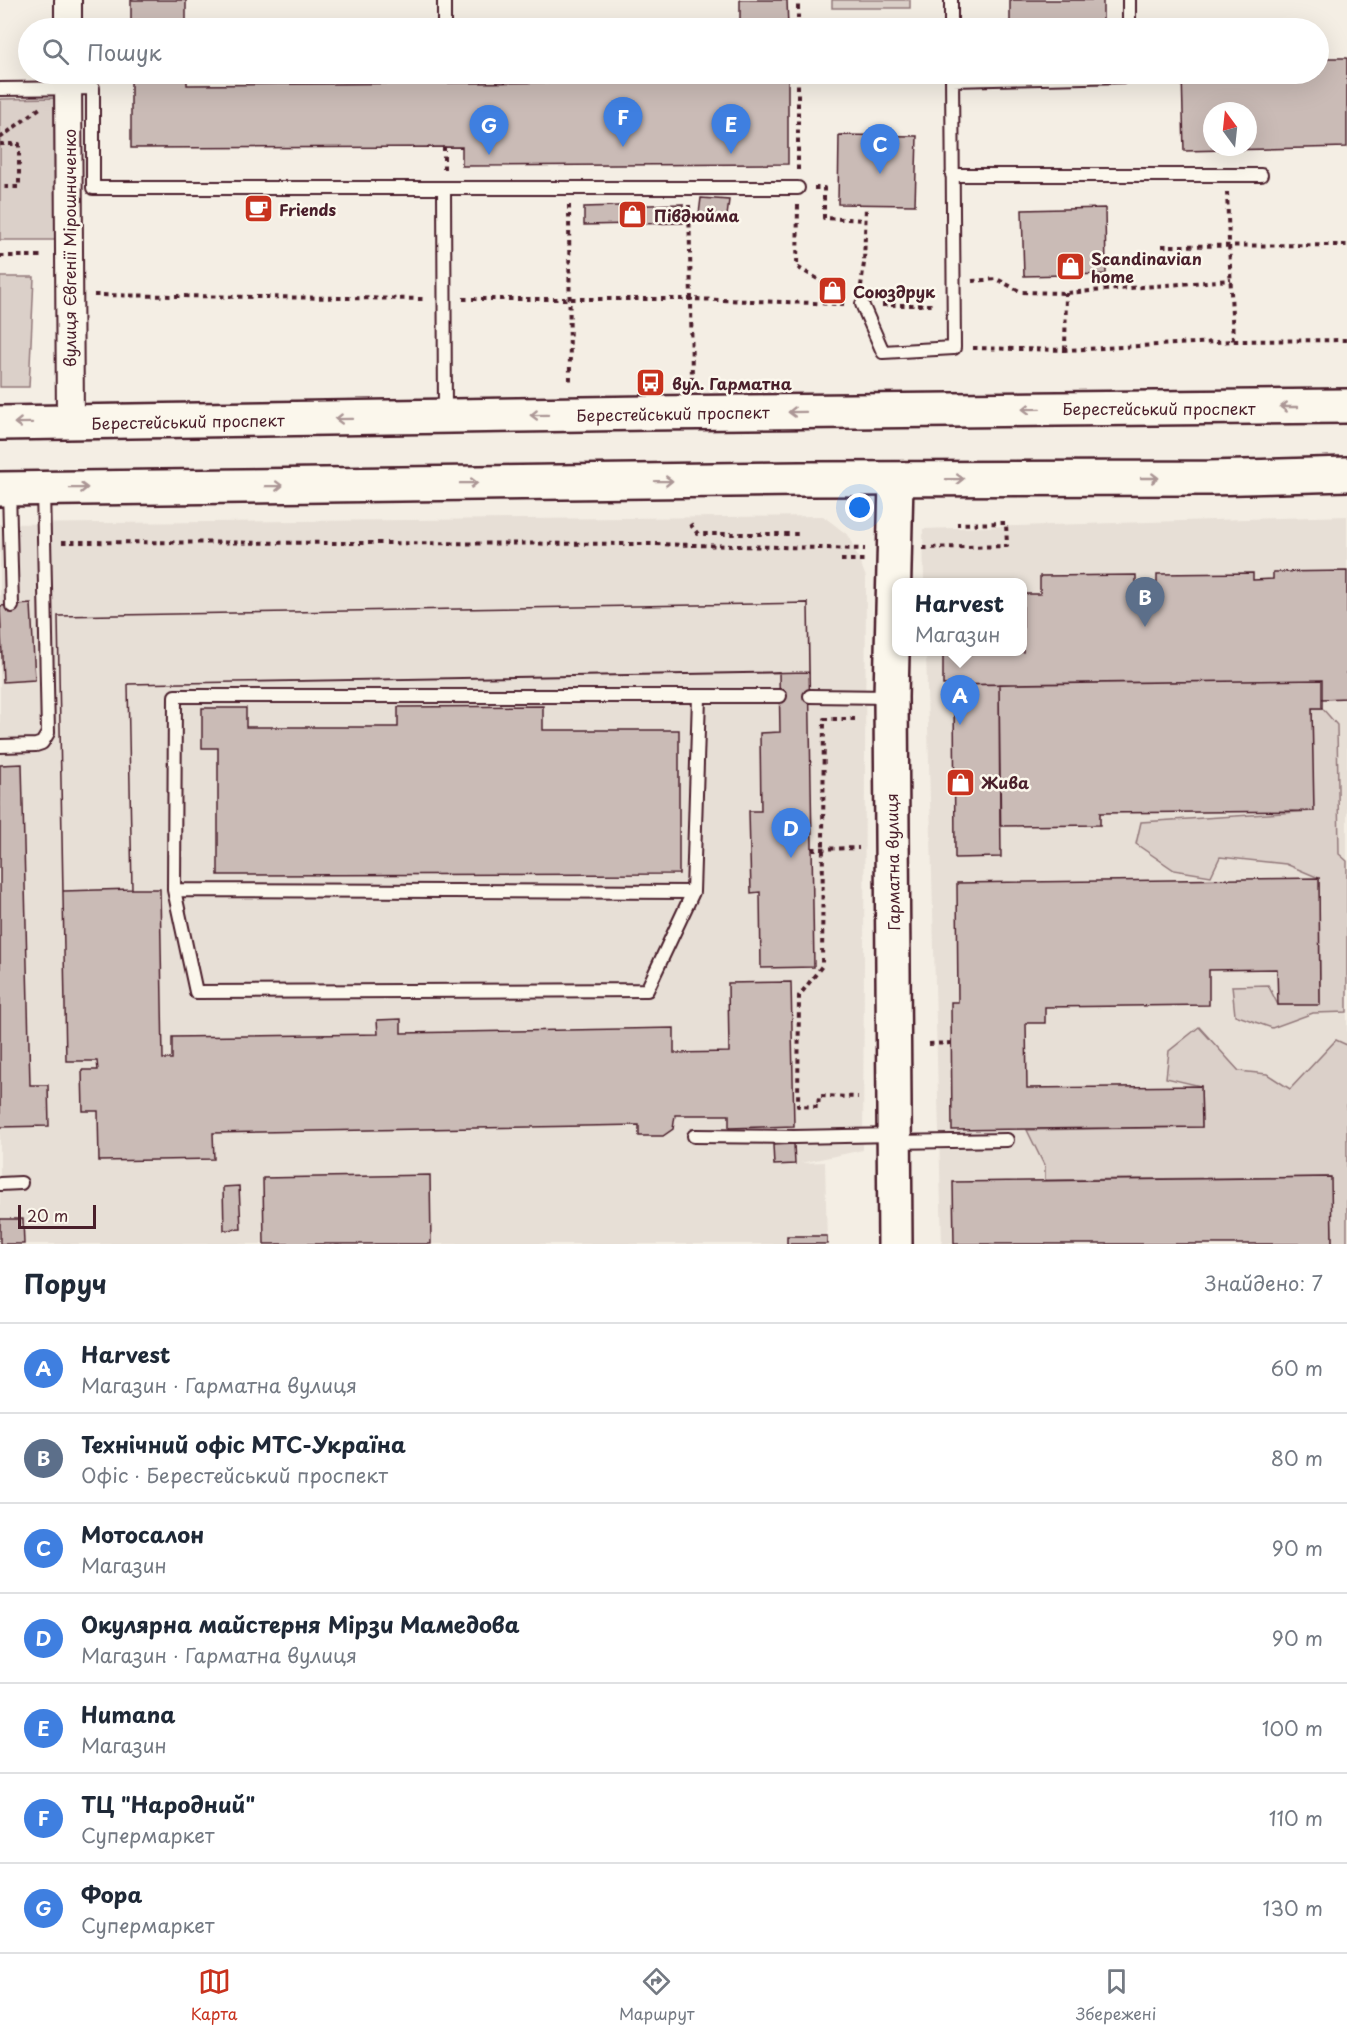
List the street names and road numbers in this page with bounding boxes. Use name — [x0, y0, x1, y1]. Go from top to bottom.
street label: вулиця Євгенії Мірошниченко — [57, 129, 81, 367]
street label: Берестейський проспект — [1062, 396, 1256, 420]
street label: Берестейський проспект — [576, 399, 770, 427]
street label: Берестейський проспект — [91, 407, 285, 435]
street label: Гарматна вулиця — [879, 793, 905, 931]

